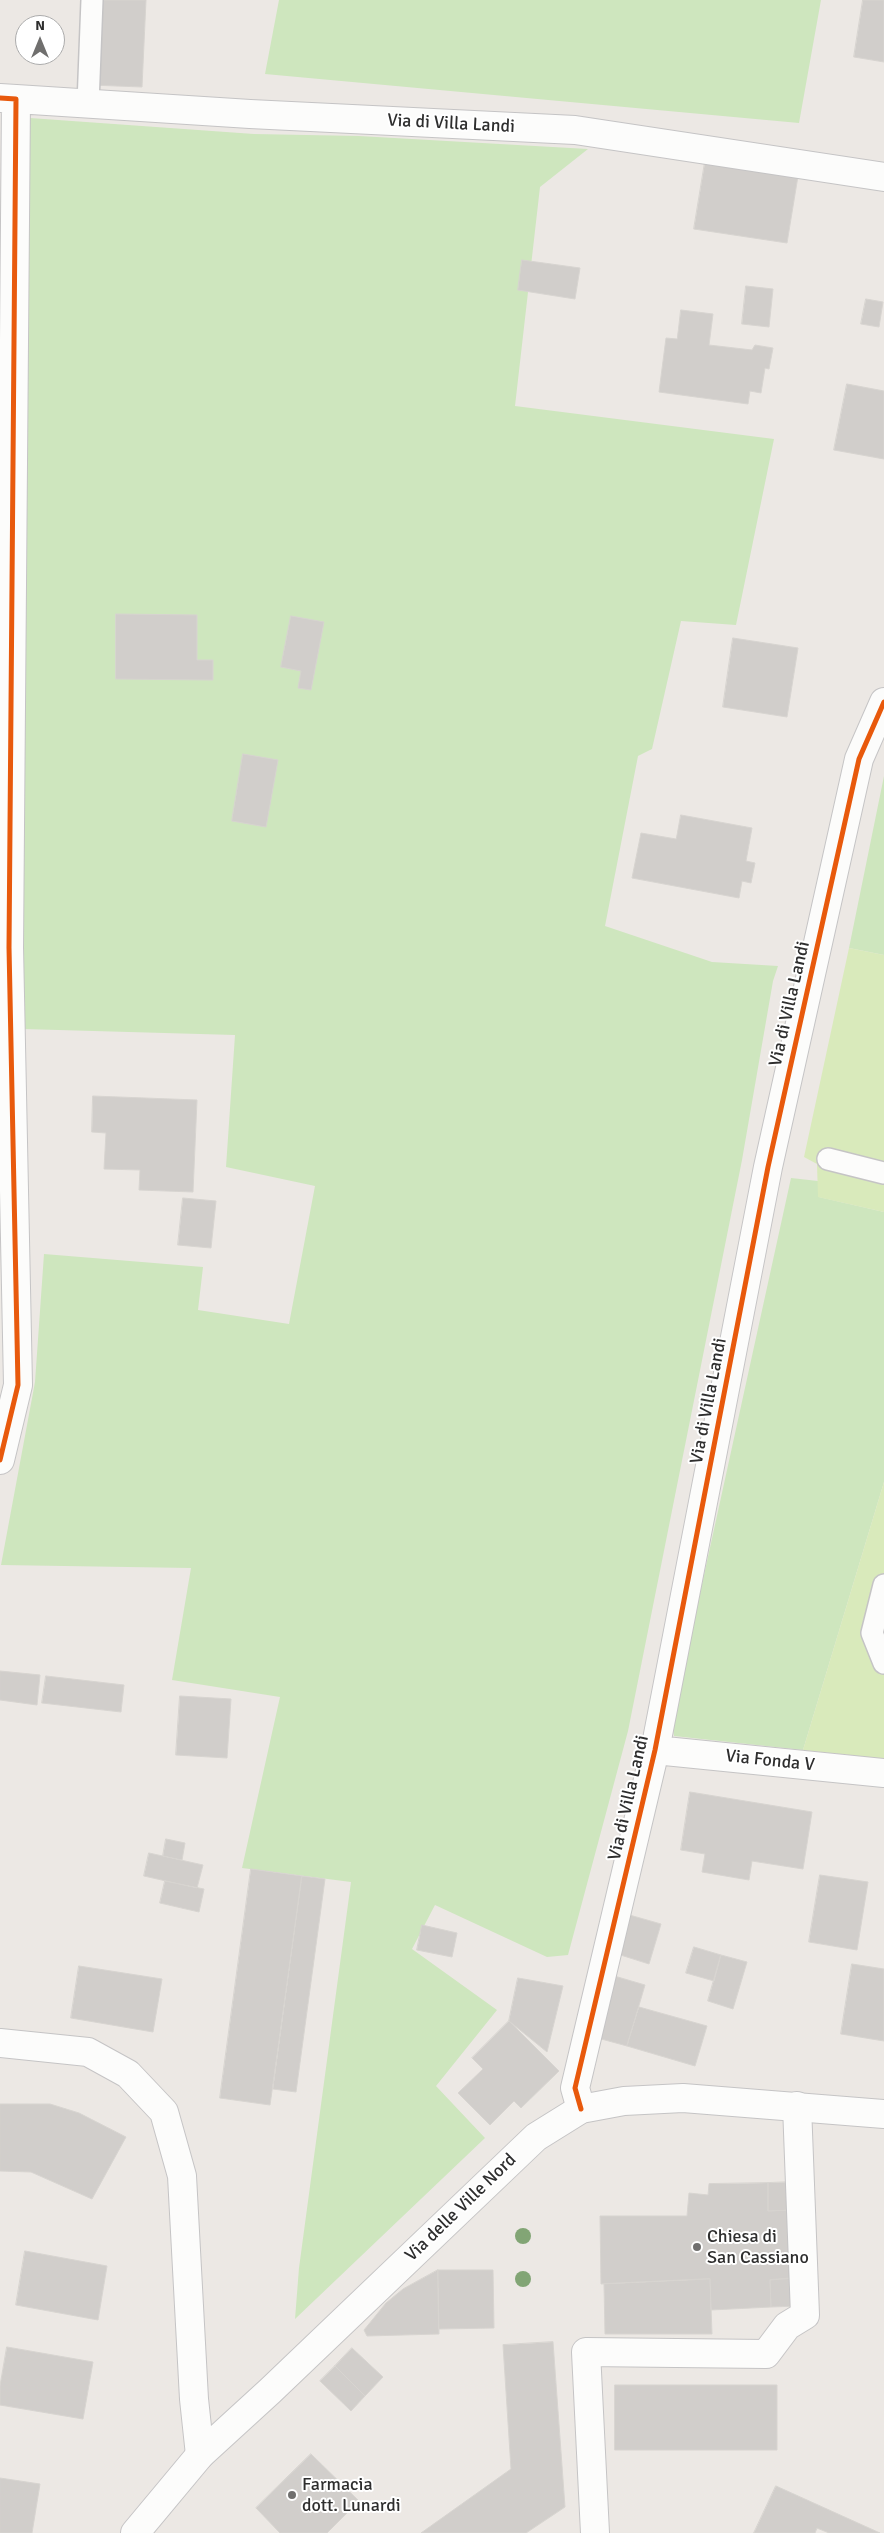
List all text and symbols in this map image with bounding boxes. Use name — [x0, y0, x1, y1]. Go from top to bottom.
north arrow — [15, 15, 65, 65]
text: N — [35, 17, 45, 34]
street label: Via di Villa Landi — [387, 110, 515, 138]
street label: Via di Villa Landi — [765, 939, 815, 1069]
street label: Via di Villa Landi — [686, 1336, 732, 1466]
street label: Via di Villa Landi — [604, 1733, 654, 1863]
street label: Via Fonda V — [724, 1746, 816, 1776]
street label: Via delle Ville Nord — [401, 2150, 521, 2266]
place label: Chiesa di San Cassiano — [707, 2226, 809, 2268]
marker: Chiesa di San Cassiano — [691, 2241, 703, 2253]
place label: Farmacia dott. Lunardi — [302, 2474, 401, 2516]
marker: Farmacia dott. Lunardi — [286, 2489, 298, 2501]

